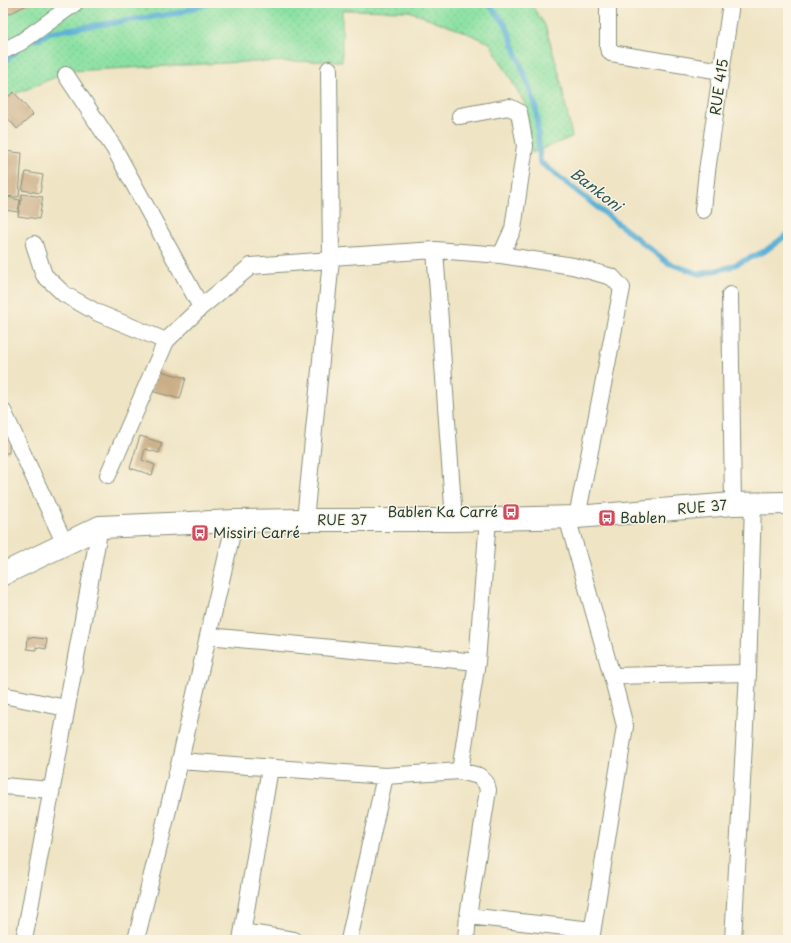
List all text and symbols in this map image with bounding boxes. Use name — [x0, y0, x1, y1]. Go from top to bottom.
street label: RUE 415 — [704, 57, 733, 117]
water label: Bankoni — [566, 161, 630, 218]
street label: RUE 37 — [676, 494, 728, 519]
place label: Bablen Ka Carré — [387, 501, 498, 522]
bus stop icon: Bablen Ka Carré — [501, 502, 521, 522]
place label: Bablen — [620, 507, 666, 528]
bus stop icon: Bablen — [597, 508, 617, 528]
street label: RUE 37 — [317, 509, 368, 530]
place label: Missiri Carré — [213, 522, 300, 543]
bus stop icon: Missiri Carré — [190, 523, 210, 543]

